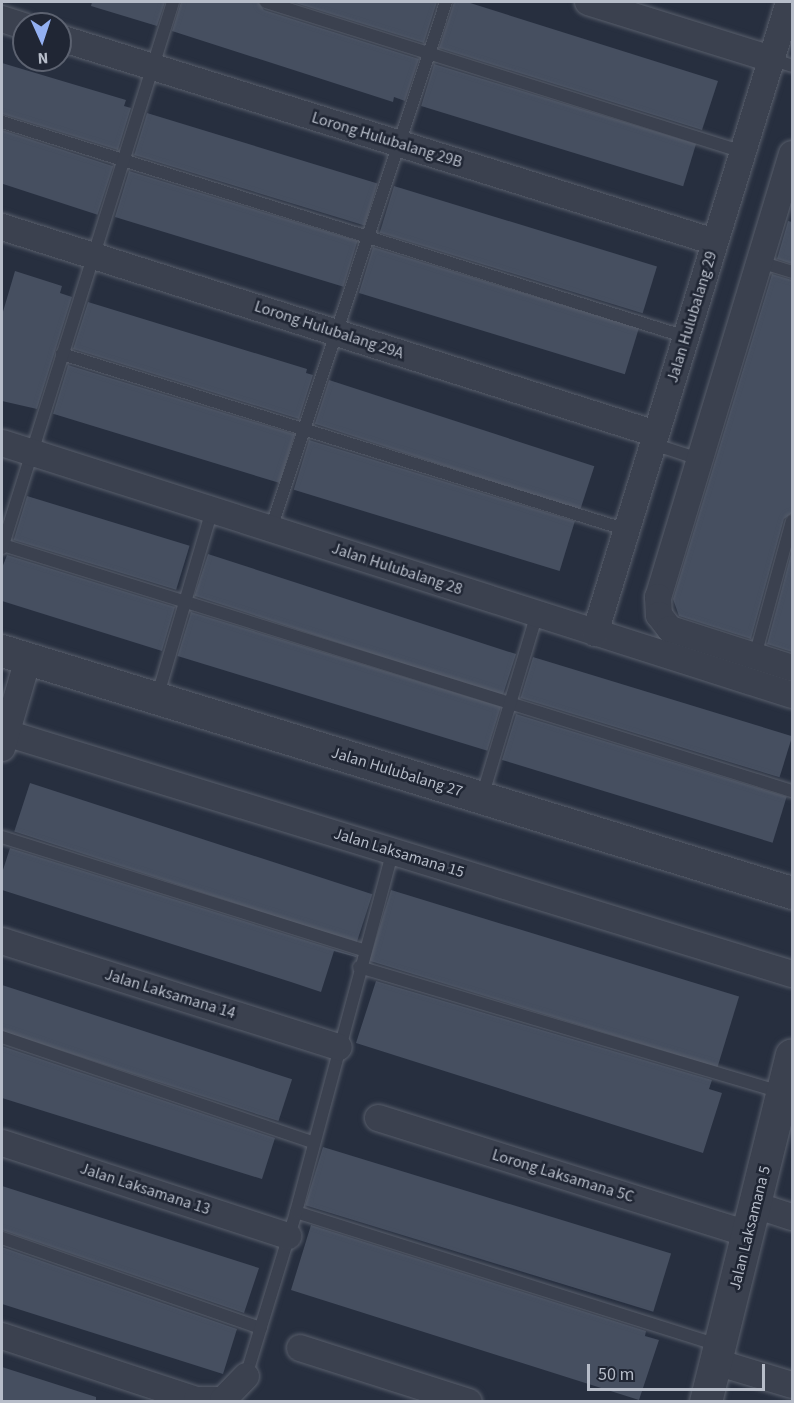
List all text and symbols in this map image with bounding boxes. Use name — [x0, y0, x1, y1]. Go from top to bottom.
north arrow — [12, 12, 72, 72]
text: N — [37, 47, 49, 69]
street label: Lorong Hulubalang 29B — [309, 108, 465, 172]
street label: Jalan Hulubalang 29 — [663, 249, 721, 385]
street label: Lorong Hulubalang 29A — [252, 297, 406, 363]
street label: Jalan Hulubalang 28 — [329, 539, 465, 599]
street label: Jalan Hulubalang 27 — [329, 743, 465, 801]
street label: Jalan Laksamana 15 — [331, 824, 467, 882]
street label: Jalan Laksamana 14 — [102, 965, 238, 1023]
street label: Lorong Laksamana 5C — [490, 1145, 636, 1207]
street label: Jalan Laksamana 13 — [78, 1159, 212, 1219]
street label: Jalan Laksamana 5 — [725, 1164, 775, 1292]
scale bar — [590, 1352, 768, 1390]
text: 50 m — [598, 1362, 634, 1387]

